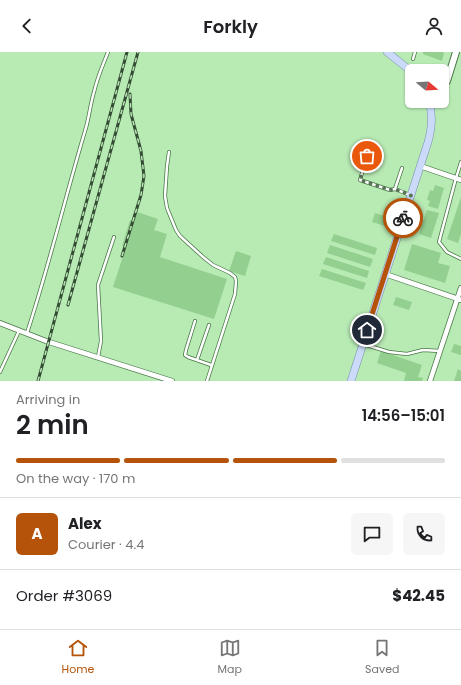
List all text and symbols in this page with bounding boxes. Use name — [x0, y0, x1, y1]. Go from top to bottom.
text: Forkly — [203, 14, 258, 39]
icon: back — [16, 15, 38, 37]
icon: person — [423, 15, 445, 37]
north arrow — [405, 64, 449, 108]
map controls — [405, 64, 449, 108]
pin — [350, 139, 384, 173]
icon: bag — [356, 145, 378, 167]
courier — [383, 198, 423, 238]
icon: bike — [392, 207, 414, 229]
pin — [350, 313, 384, 347]
icon: home — [356, 319, 378, 341]
text: Arriving in — [16, 390, 80, 409]
text: 14:56–15:01 — [362, 405, 445, 426]
text: 2 min — [16, 407, 89, 443]
text: On the way · 170 m — [16, 469, 135, 488]
text: Alex — [68, 513, 102, 534]
button: chat — [351, 513, 393, 555]
button: phone — [403, 513, 445, 555]
text: A — [31, 523, 43, 544]
text: Courier · 4.4 — [68, 535, 144, 554]
text: Order #3069 — [16, 585, 112, 606]
text: $42.45 — [392, 585, 445, 606]
tab: Home — [62, 637, 94, 678]
tab: Map — [218, 637, 242, 678]
tab: Saved — [365, 637, 399, 678]

